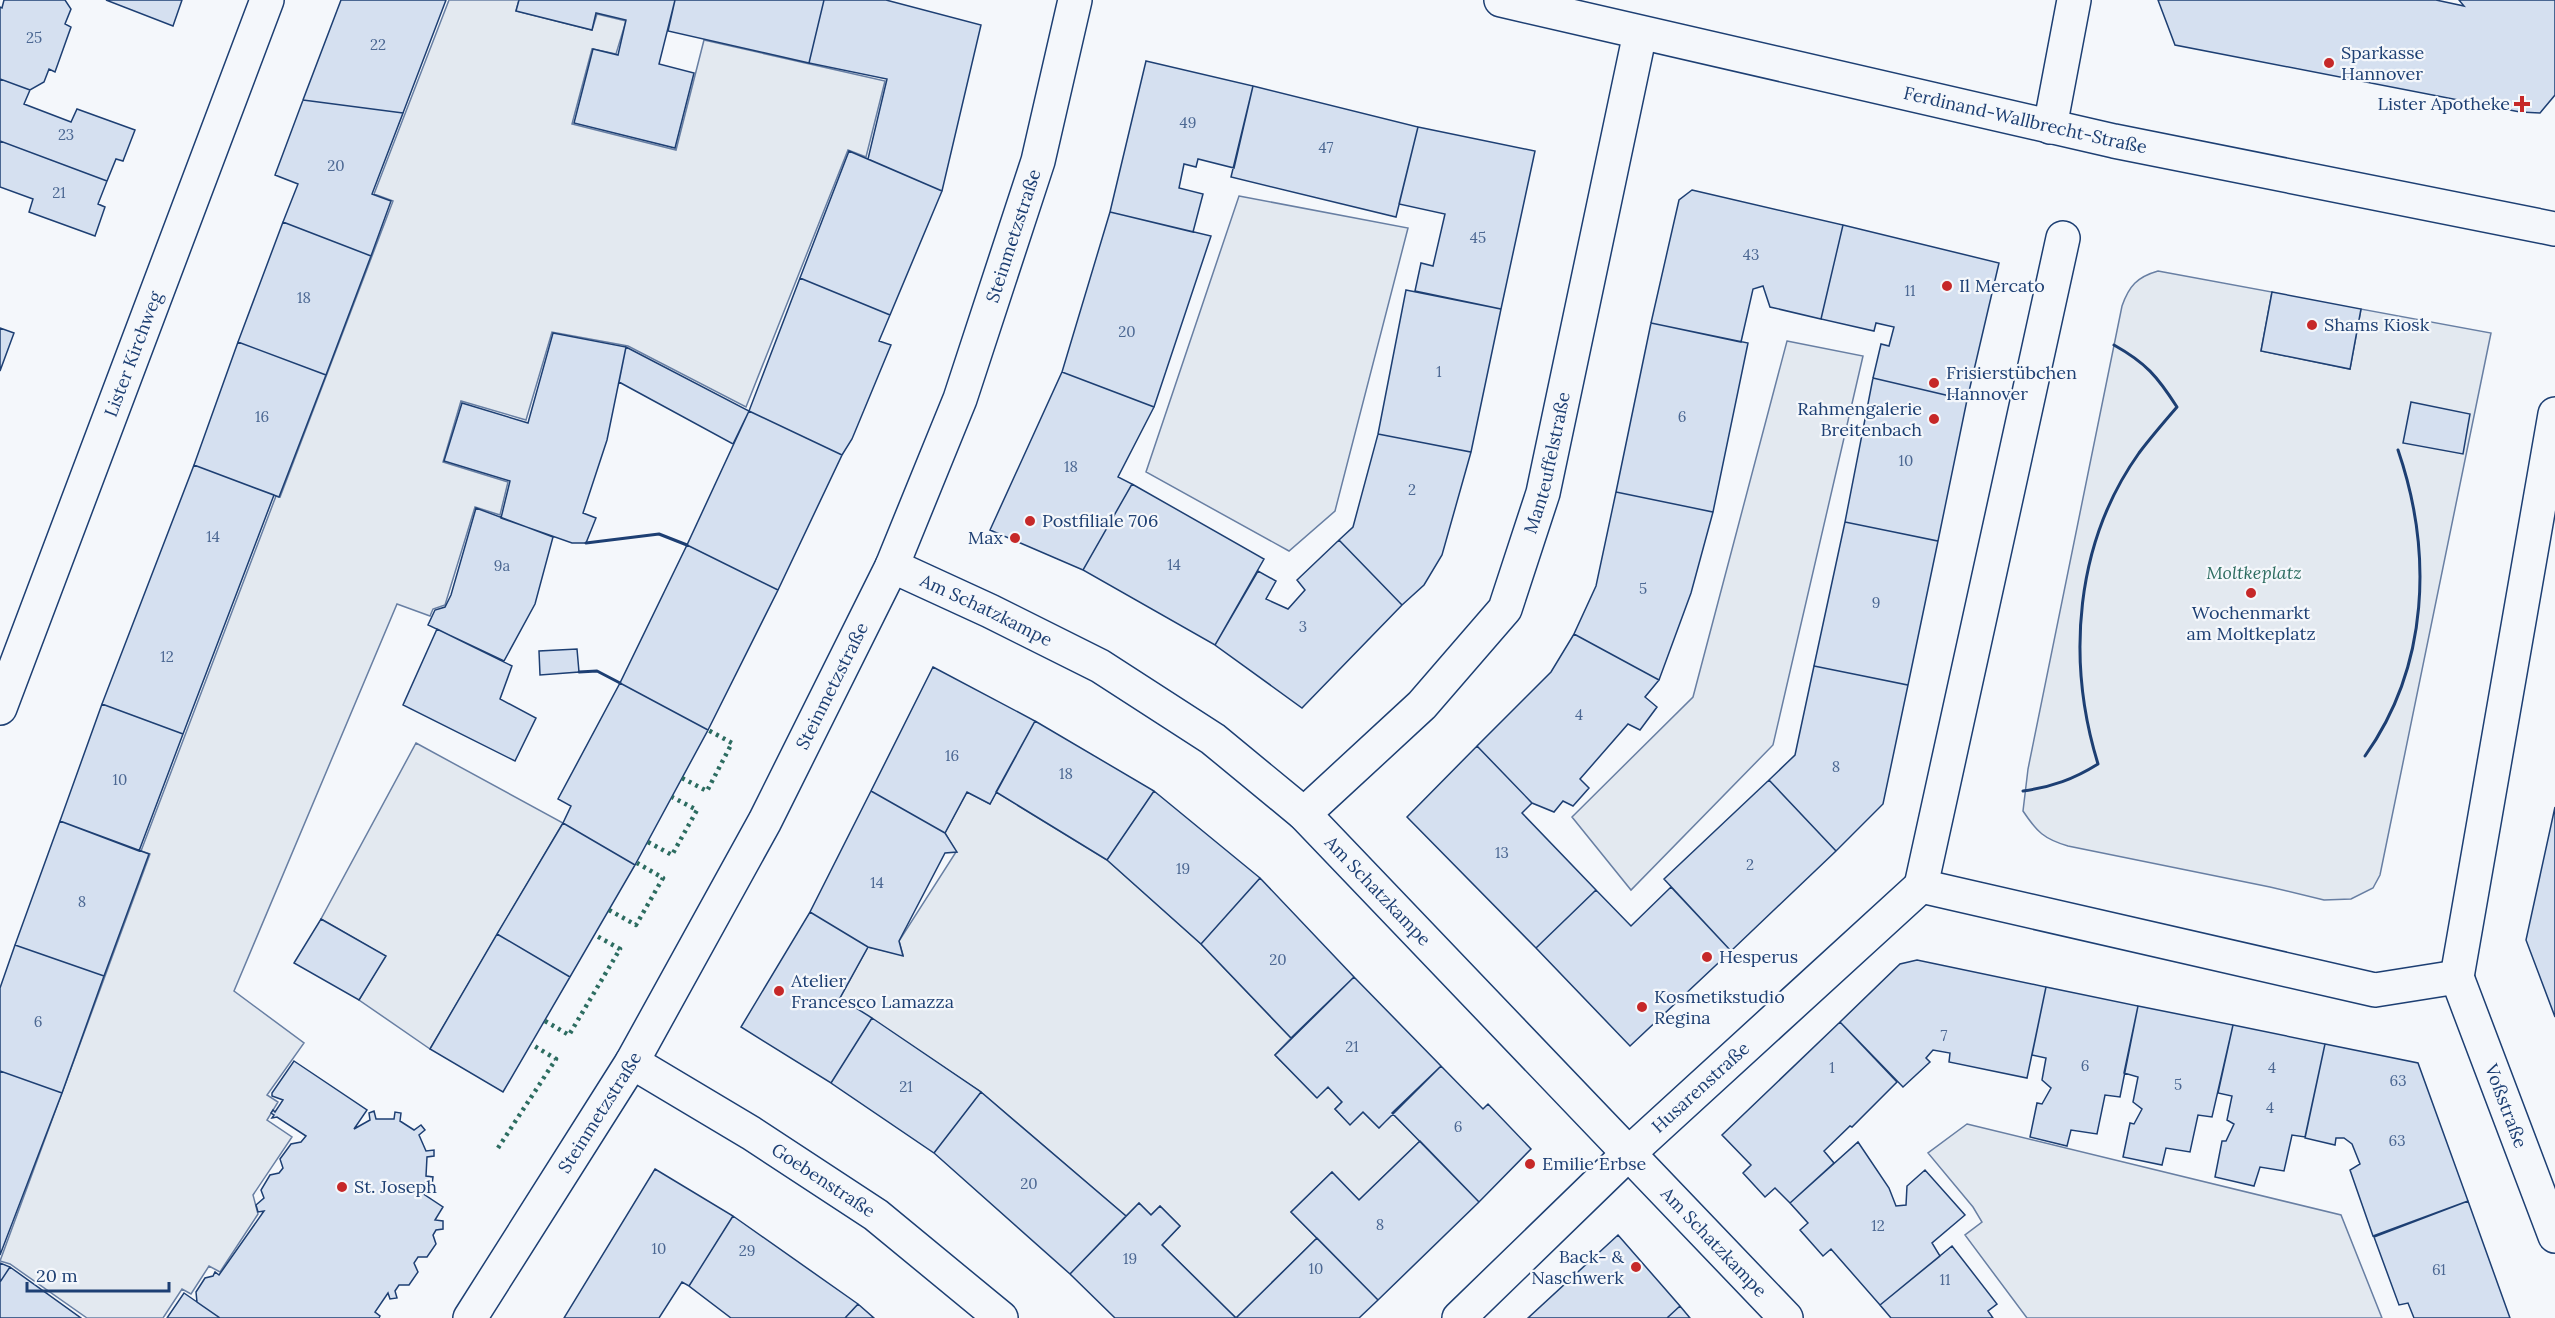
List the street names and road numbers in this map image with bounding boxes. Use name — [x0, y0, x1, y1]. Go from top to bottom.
street label: Ferdinand-Wallbrecht-Straße — [1901, 81, 2149, 158]
street label: Steinmetzstraße — [980, 166, 1046, 305]
street label: Lister Kirchweg — [99, 287, 167, 420]
street label: Manteuffelstraße — [1518, 389, 1575, 537]
street label: Am Schatzkampe — [916, 568, 1056, 651]
street label: Steinmetzstraße — [790, 618, 873, 753]
street label: Am Schatzkampe — [1319, 830, 1436, 951]
street label: Husarenstraße — [1647, 1036, 1754, 1138]
street label: Steinmetzstraße — [553, 1048, 646, 1177]
street label: Voßstraße — [2480, 1060, 2533, 1151]
street label: Goebenstraße — [767, 1138, 880, 1223]
street label: Am Schatzkampe — [1655, 1181, 1772, 1302]

